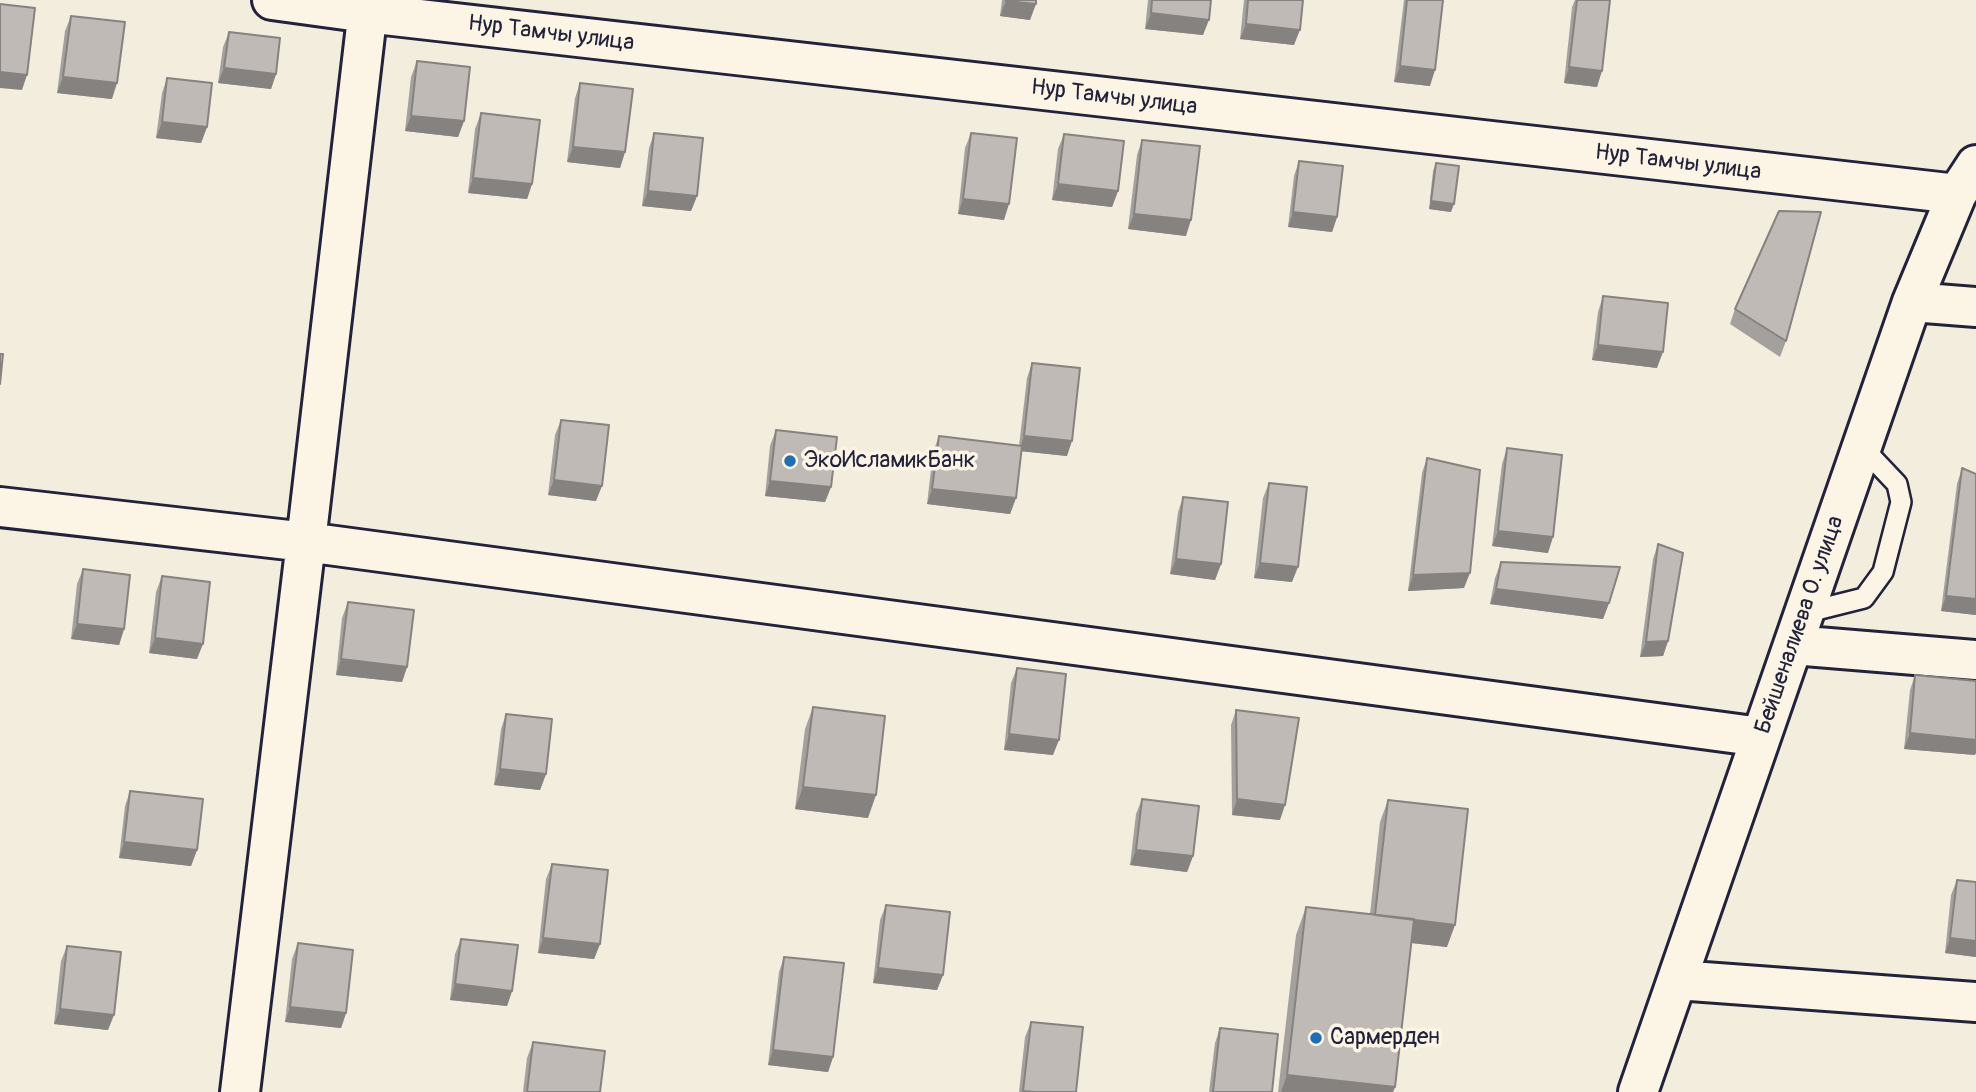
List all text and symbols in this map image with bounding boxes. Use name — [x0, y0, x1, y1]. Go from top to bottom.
street label: Нур Тамчы улица — [466, 10, 636, 58]
street label: Нур Тамчы улица — [1029, 74, 1199, 122]
street label: Нур Тамчы улица — [1593, 139, 1763, 187]
place label: ЭкоИсламикБанк — [804, 447, 975, 475]
marker: ЭкоИсламикБанк — [782, 453, 798, 469]
street label: Бейшеналиева О. улица — [1750, 512, 1850, 738]
place label: Сармерден — [1330, 1024, 1440, 1052]
marker: Сармерден — [1308, 1030, 1324, 1046]

